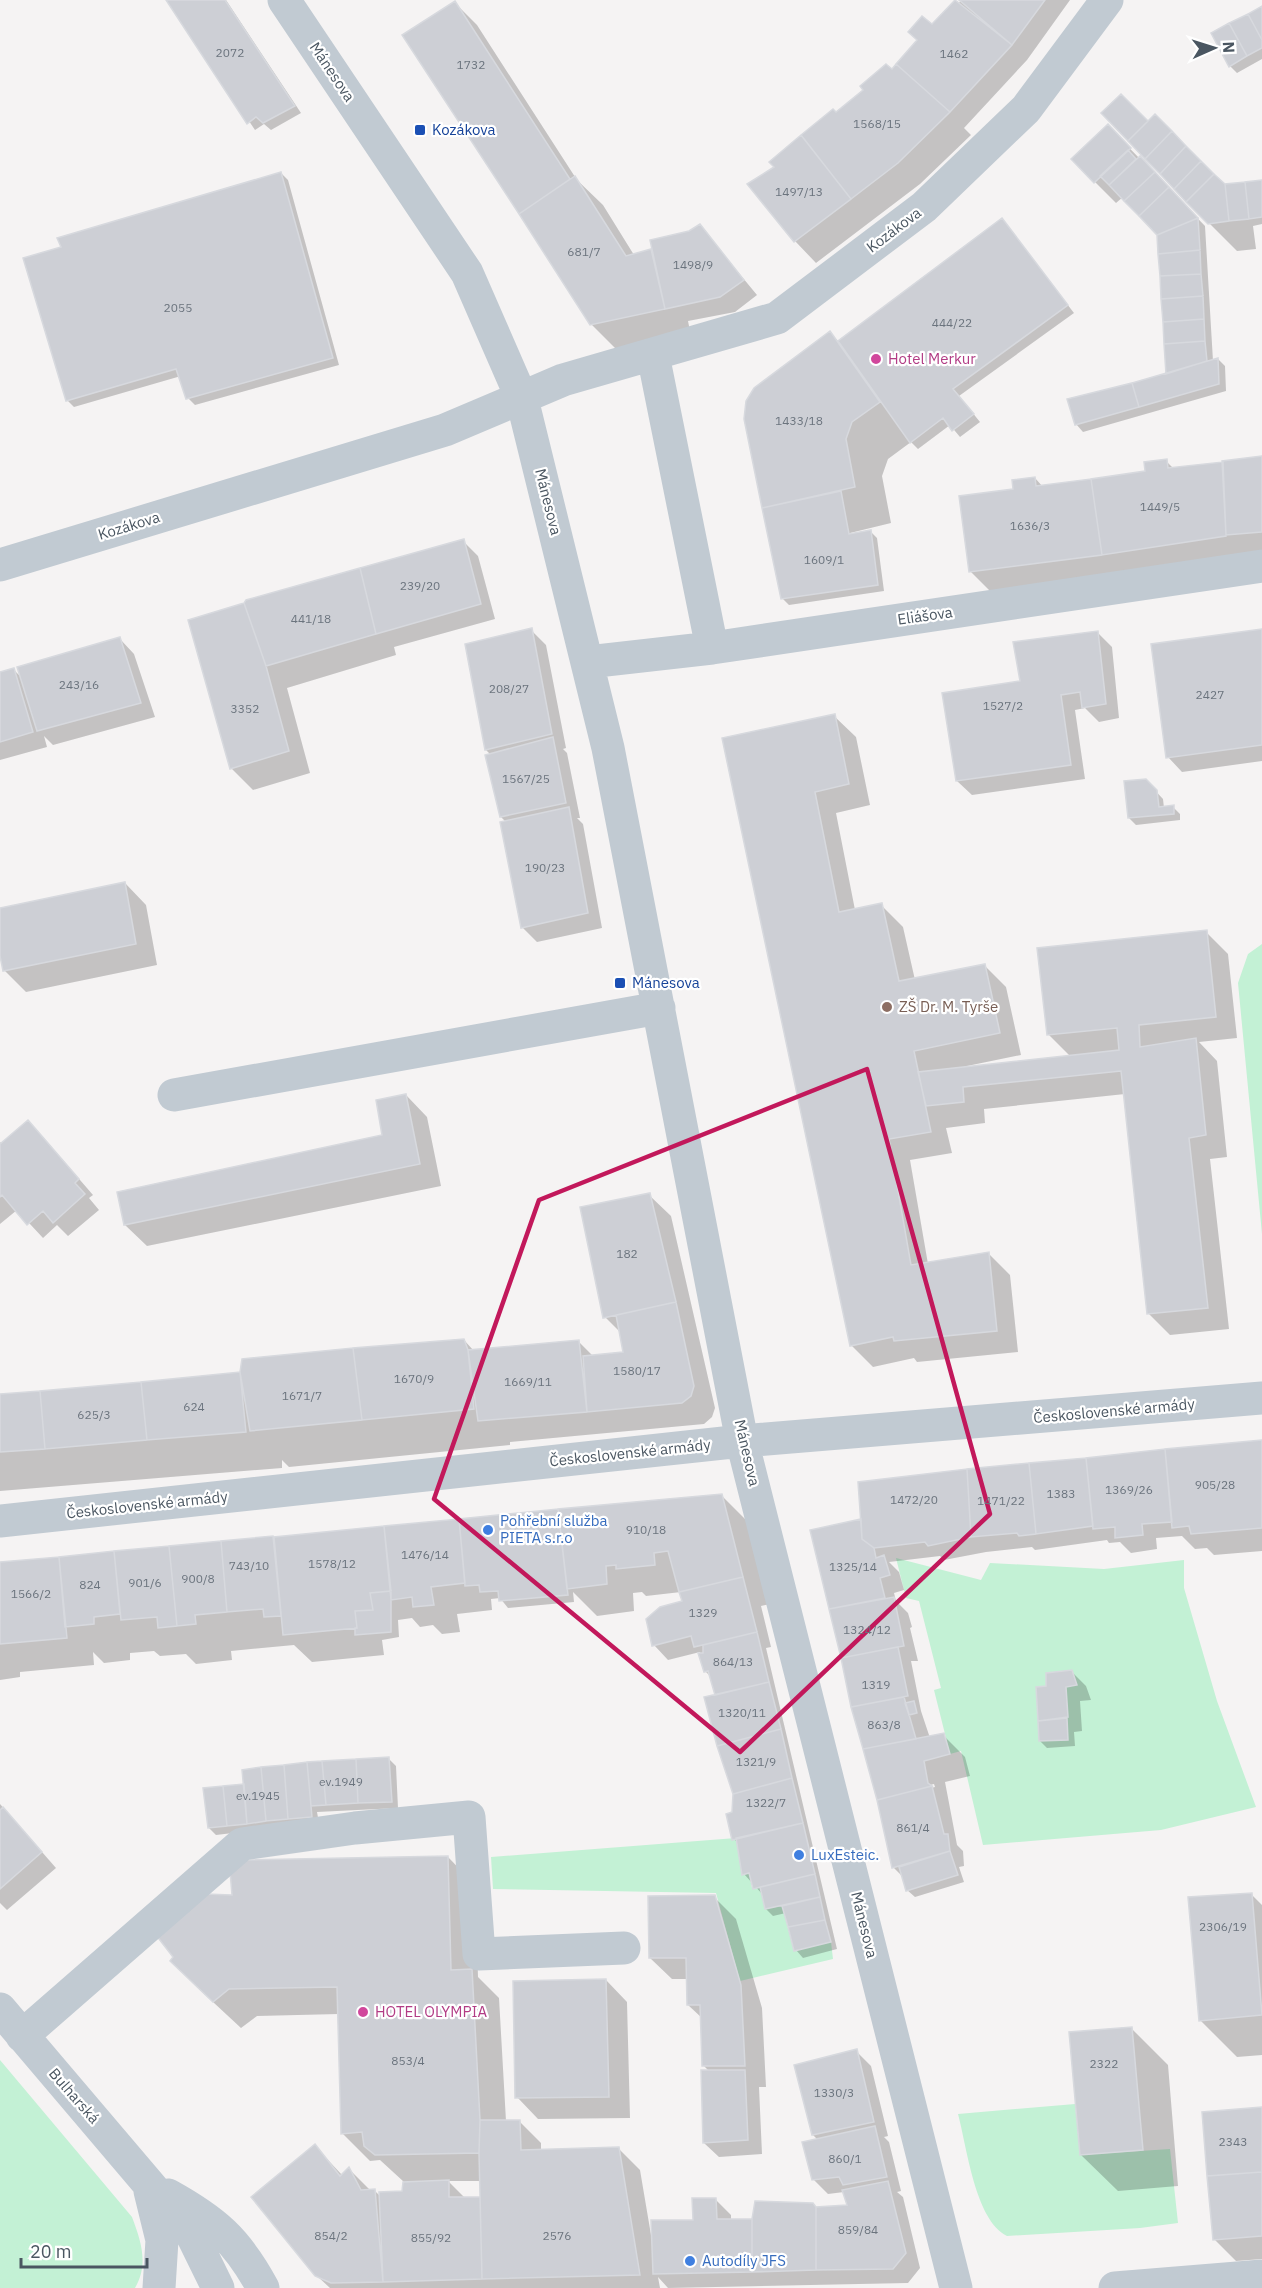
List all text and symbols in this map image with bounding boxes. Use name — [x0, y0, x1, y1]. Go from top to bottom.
north arrow — [1184, 18, 1244, 78]
street label: Mánesova — [306, 38, 359, 105]
text: N — [1219, 41, 1239, 54]
house number: 2072 — [216, 45, 244, 60]
house number: 1462 — [940, 46, 968, 61]
house number: 1732 — [457, 57, 485, 72]
house number: 1568/15 — [853, 116, 901, 131]
place label: Kozákova — [432, 120, 496, 139]
marker: Kozákova — [413, 123, 427, 137]
house number: 1497/13 — [775, 184, 823, 199]
street label: Kozákova — [863, 203, 925, 256]
house number: 681/7 — [567, 244, 601, 259]
house number: 1498/9 — [673, 257, 713, 272]
house number: 2055 — [164, 300, 192, 315]
house number: 444/22 — [932, 315, 972, 330]
place label: Hotel Merkur — [888, 349, 976, 368]
marker: Hotel Merkur — [869, 352, 883, 366]
house number: 1433/18 — [775, 413, 823, 428]
street label: Mánesova — [531, 467, 566, 537]
house number: 1449/5 — [1140, 499, 1180, 514]
street label: Kozákova — [96, 507, 162, 544]
house number: 1636/3 — [1010, 518, 1050, 533]
house number: 1609/1 — [804, 552, 844, 567]
house number: 239/20 — [400, 578, 440, 593]
street label: Eliášova — [896, 602, 954, 629]
house number: 441/18 — [291, 611, 331, 626]
house number: 243/16 — [59, 677, 99, 692]
house number: 208/27 — [489, 681, 529, 696]
house number: 2427 — [1196, 687, 1224, 702]
house number: 1527/2 — [983, 698, 1023, 713]
house number: 3352 — [231, 701, 259, 716]
house number: 1567/25 — [502, 771, 550, 786]
house number: 190/23 — [525, 860, 565, 875]
place label: Mánesova — [632, 973, 700, 992]
marker: Mánesova — [613, 976, 627, 990]
place label: ZŠ Dr. M. Tyrše — [899, 997, 998, 1016]
marker: ZŠ Dr. M. Tyrše — [880, 1000, 894, 1014]
house number: 182 — [616, 1246, 638, 1261]
house number: 1580/17 — [613, 1363, 661, 1378]
house number: 1670/9 — [394, 1371, 434, 1386]
house number: 1669/11 — [504, 1374, 552, 1389]
house number: 1671/7 — [282, 1388, 322, 1403]
street label: Československé armády — [1032, 1394, 1196, 1427]
house number: 624 — [183, 1399, 205, 1414]
house number: 625/3 — [77, 1407, 111, 1422]
street label: Mánesova — [731, 1418, 764, 1488]
street label: Československé armády — [548, 1435, 712, 1470]
house number: 905/28 — [1195, 1477, 1235, 1492]
house number: 1369/26 — [1105, 1482, 1153, 1497]
house number: 1383 — [1047, 1486, 1075, 1501]
street label: Československé armády — [65, 1487, 229, 1522]
house number: 1472/20 — [890, 1492, 938, 1507]
house number: 1471/22 — [977, 1493, 1025, 1508]
place label: Pohřební služba PIETA s.r.o — [500, 1511, 607, 1547]
house number: 910/18 — [626, 1522, 666, 1537]
marker: Pohřební služba PIETA s.r.o — [481, 1523, 495, 1537]
house number: 1476/14 — [401, 1547, 449, 1562]
house number: 1578/12 — [308, 1556, 356, 1571]
house number: 743/10 — [229, 1558, 269, 1573]
house number: 1325/14 — [829, 1559, 877, 1574]
house number: 900/8 — [181, 1571, 215, 1586]
house number: 901/6 — [128, 1575, 162, 1590]
house number: 824 — [79, 1577, 101, 1592]
house number: 1566/2 — [11, 1586, 51, 1601]
house number: 1329 — [689, 1605, 717, 1620]
house number: 1324/12 — [843, 1622, 891, 1637]
house number: 864/13 — [713, 1654, 753, 1669]
house number: 1319 — [862, 1677, 890, 1692]
house number: 1320/11 — [718, 1705, 766, 1720]
house number: 863/8 — [867, 1717, 901, 1732]
house number: 1321/9 — [736, 1754, 776, 1769]
house number: ev.1949 — [319, 1774, 363, 1789]
house number: ev.1945 — [236, 1788, 280, 1803]
house number: 1322/7 — [746, 1795, 786, 1810]
house number: 861/4 — [896, 1820, 930, 1835]
place label: LuxEsteic. — [811, 1845, 879, 1864]
marker: LuxEsteic. — [792, 1848, 806, 1862]
street label: Mánesova — [847, 1890, 882, 1960]
house number: 2306/19 — [1199, 1919, 1247, 1934]
place label: HOTEL OLYMPIA — [375, 2002, 487, 2021]
marker: HOTEL OLYMPIA — [356, 2005, 370, 2019]
house number: 853/4 — [391, 2053, 425, 2068]
house number: 2322 — [1090, 2056, 1118, 2071]
street label: Bulharská — [45, 2064, 104, 2127]
house number: 1330/3 — [814, 2085, 854, 2100]
house number: 2343 — [1219, 2134, 1247, 2149]
house number: 860/1 — [828, 2151, 862, 2166]
house number: 859/84 — [838, 2222, 878, 2237]
house number: 854/2 — [314, 2228, 348, 2243]
house number: 2576 — [543, 2228, 571, 2243]
house number: 855/92 — [411, 2230, 451, 2245]
scale bar — [21, 2231, 147, 2269]
text: 20 m — [30, 2240, 72, 2263]
place label: Autodíly JFS — [702, 2251, 786, 2270]
marker: Autodíly JFS — [683, 2254, 697, 2268]

